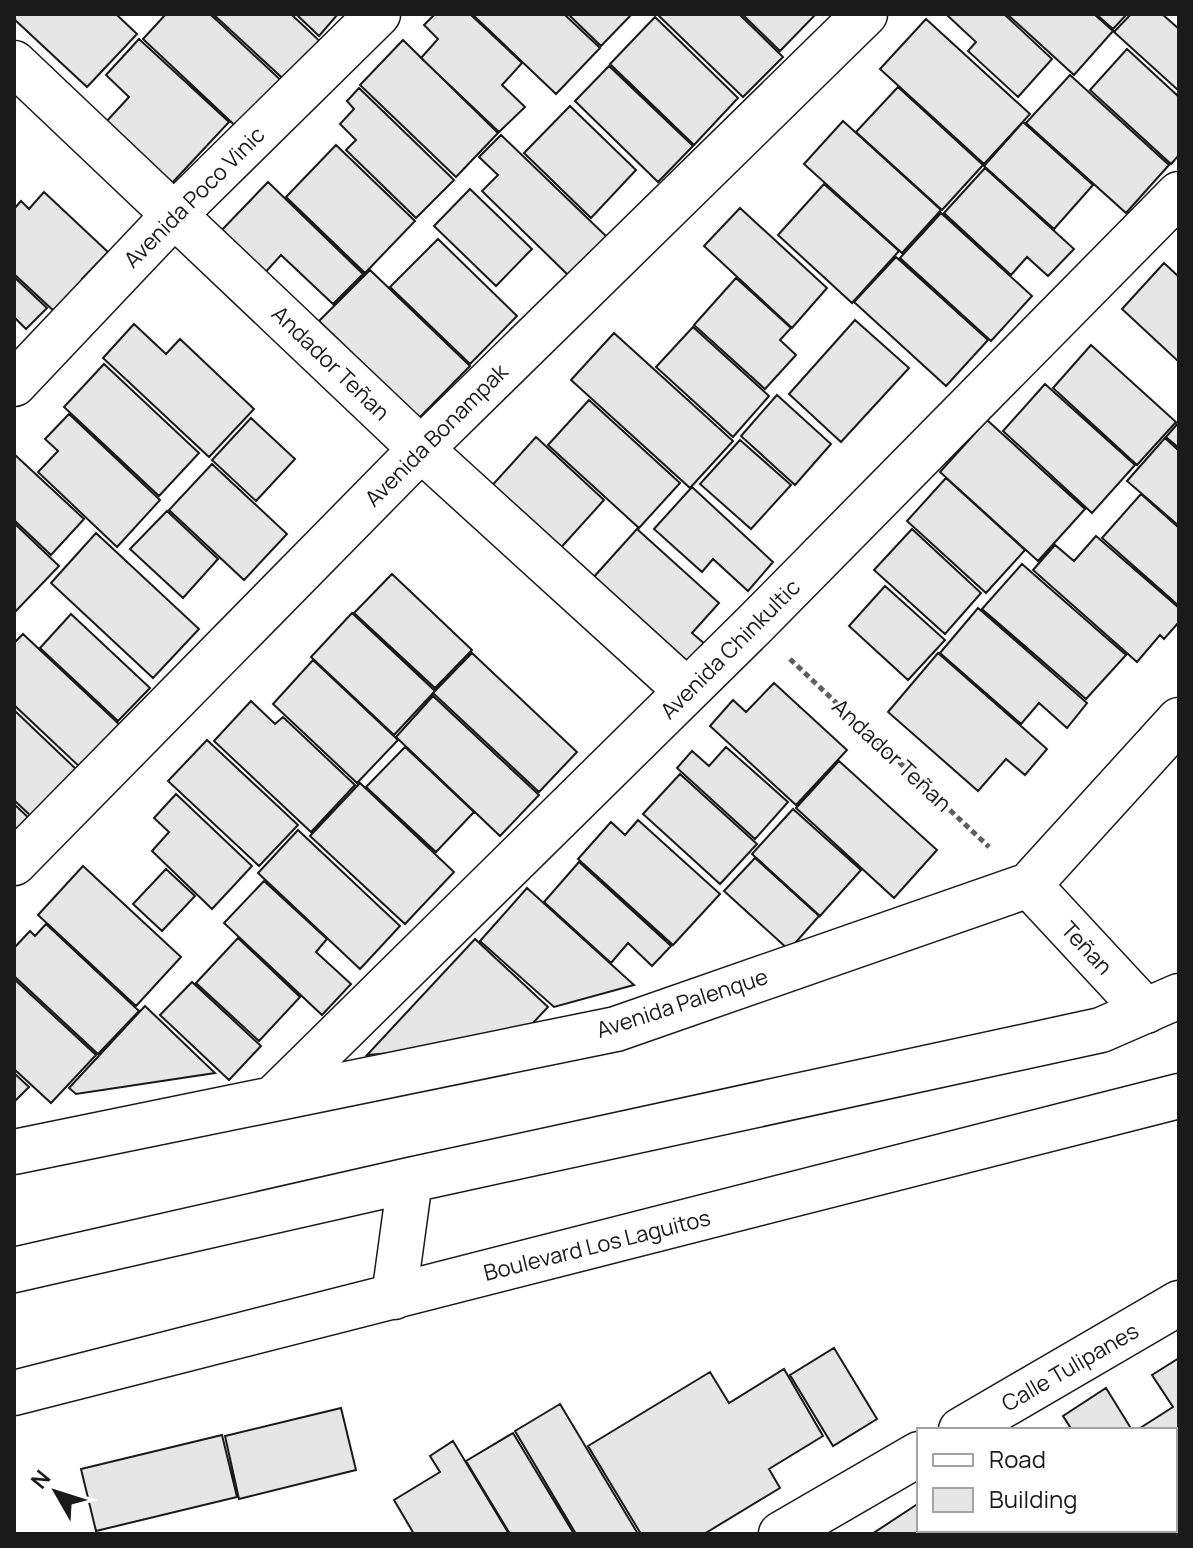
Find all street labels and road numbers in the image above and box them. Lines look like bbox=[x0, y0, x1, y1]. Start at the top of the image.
street label: Avenida Poco Vinic bbox=[117, 120, 271, 274]
street label: Andador Teñan bbox=[265, 299, 397, 427]
street label: Avenida Bonampak bbox=[358, 356, 515, 513]
street label: Avenida Chinkultic bbox=[653, 572, 807, 726]
street label: Andador Teñan bbox=[826, 692, 958, 818]
street label: Teñan bbox=[1055, 915, 1119, 981]
street label: Avenida Palenque bbox=[592, 961, 772, 1045]
street label: Boulevard Los Laguitos bbox=[481, 1202, 713, 1288]
street label: Calle Tulipanes bbox=[996, 1316, 1144, 1418]

